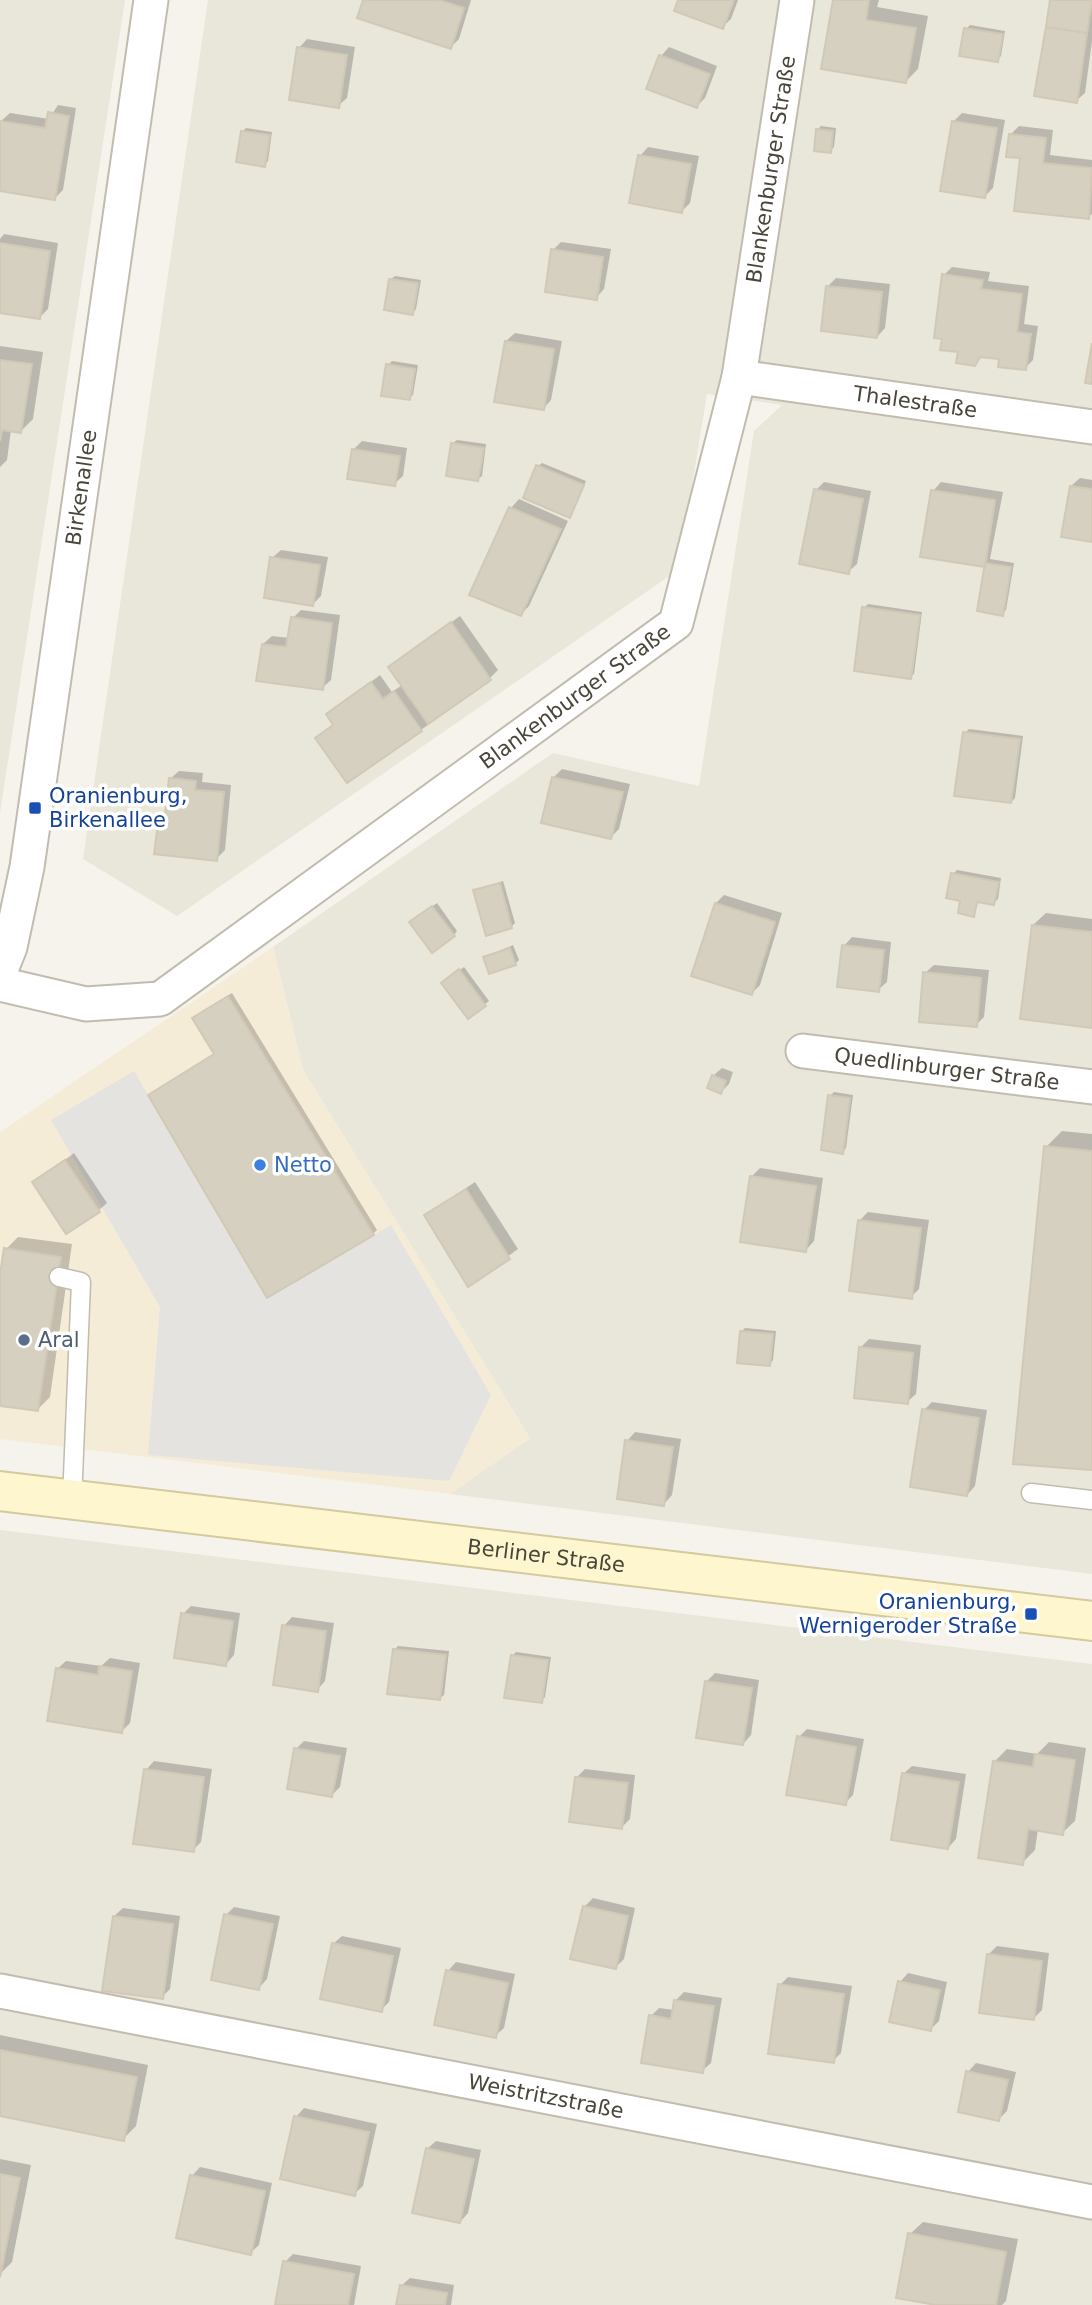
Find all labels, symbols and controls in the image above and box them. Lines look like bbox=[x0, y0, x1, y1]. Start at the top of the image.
street label: Blankenburger Straße bbox=[742, 54, 800, 285]
street label: Thalestraße bbox=[851, 381, 979, 423]
street label: Birkenallee bbox=[61, 428, 101, 547]
street label: Blankenburger Straße bbox=[475, 619, 675, 774]
place label: Oranienburg, Birkenallee bbox=[49, 784, 187, 832]
marker: Oranienburg, Birkenallee bbox=[27, 800, 43, 816]
street label: Quedlinburger Straße bbox=[833, 1043, 1061, 1095]
place label: Netto bbox=[274, 1153, 332, 1177]
marker: Netto bbox=[252, 1157, 268, 1173]
place label: Aral bbox=[38, 1328, 80, 1352]
marker: Aral bbox=[16, 1332, 32, 1348]
street label: Berliner Straße bbox=[466, 1535, 626, 1577]
place label: Oranienburg, Wernigeroder Straße bbox=[799, 1590, 1017, 1638]
marker: Oranienburg, Wernigeroder Straße bbox=[1023, 1606, 1039, 1622]
street label: Weistritzstraße bbox=[466, 2070, 626, 2123]

